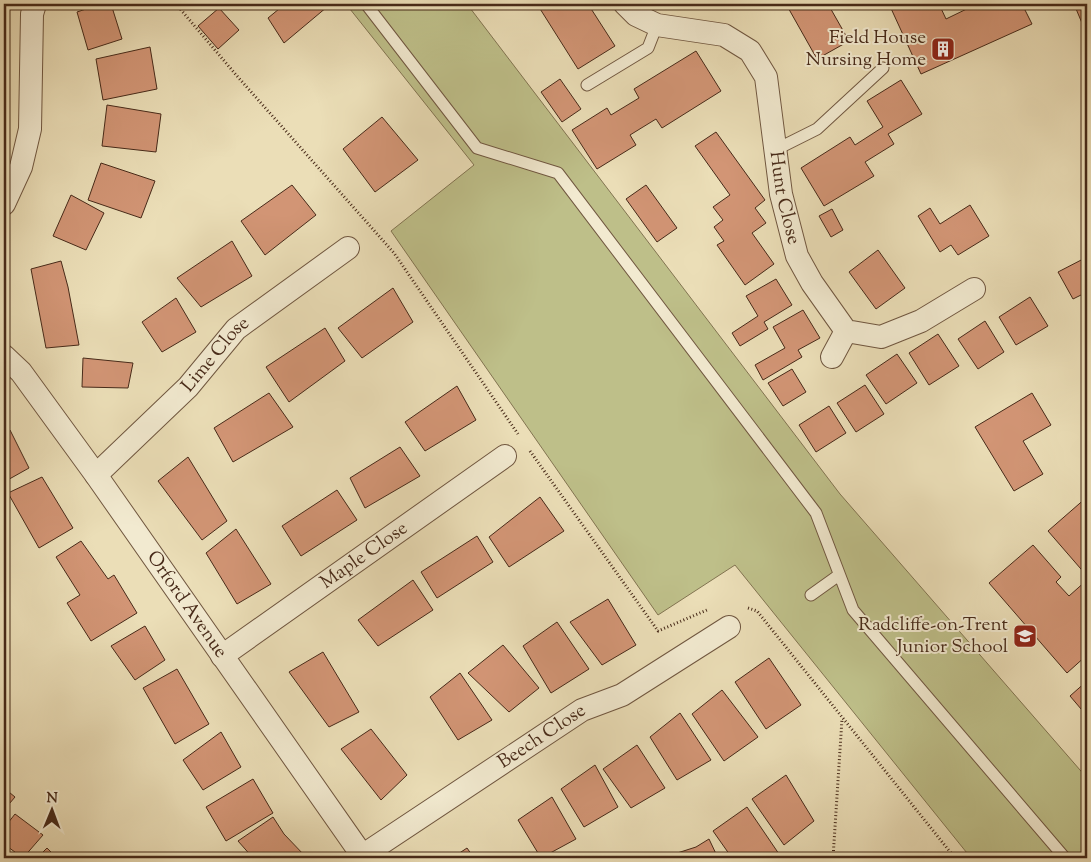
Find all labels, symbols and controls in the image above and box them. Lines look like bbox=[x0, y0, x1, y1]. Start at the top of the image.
place label: Field House Nursing Home bbox=[806, 25, 926, 74]
building icon: Field House Nursing Home bbox=[930, 36, 956, 62]
street label: Hunt Close bbox=[762, 150, 807, 248]
street label: Lime Close bbox=[175, 310, 255, 398]
street label: Maple Close bbox=[315, 515, 414, 596]
street label: Orford Avenue bbox=[140, 546, 234, 664]
place label: Radcliffe-on-Trent Junior School bbox=[858, 612, 1008, 661]
school or university icon: Radcliffe-on-Trent Junior School bbox=[1012, 623, 1038, 649]
street label: Beech Close bbox=[493, 697, 591, 776]
north arrow bbox=[28, 784, 78, 834]
text: N bbox=[46, 789, 58, 809]

